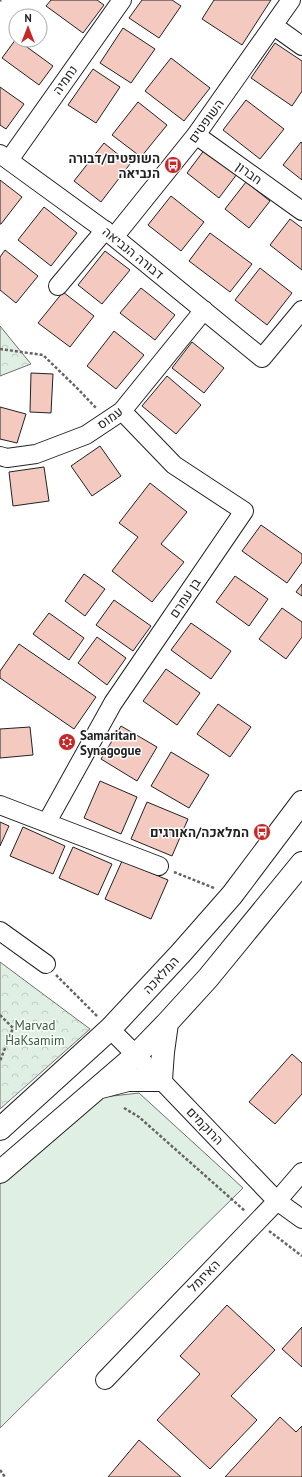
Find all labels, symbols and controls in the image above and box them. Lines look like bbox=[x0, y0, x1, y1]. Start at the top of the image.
north arrow bbox=[8, 8, 48, 48]
text: N bbox=[24, 11, 32, 25]
street label: נחמיה bbox=[49, 62, 81, 98]
street label: השופטים bbox=[184, 96, 228, 146]
place label: השופטים/דבורה הנביאה bbox=[68, 150, 160, 182]
bus stop icon: השופטים/דבורה הנביאה bbox=[163, 155, 183, 175]
street label: חברון bbox=[232, 158, 266, 188]
street label: דבורה הנביאה bbox=[99, 223, 167, 283]
street label: עמוס bbox=[94, 403, 126, 433]
street label: בן עמרם bbox=[166, 575, 205, 621]
place label: Samaritan Synagogue bbox=[80, 727, 142, 759]
synagogue icon: Samaritan Synagogue bbox=[57, 732, 77, 752]
bus stop icon: המלאכה/האורגים bbox=[252, 822, 272, 842]
place label: המלאכה/האורגים bbox=[150, 824, 249, 841]
street label: המלאכה bbox=[139, 953, 183, 997]
park label: Marvad HaKsamim bbox=[5, 1017, 65, 1049]
street label: הרוקמים bbox=[183, 1103, 227, 1149]
street label: האיזמל bbox=[184, 1256, 224, 1296]

